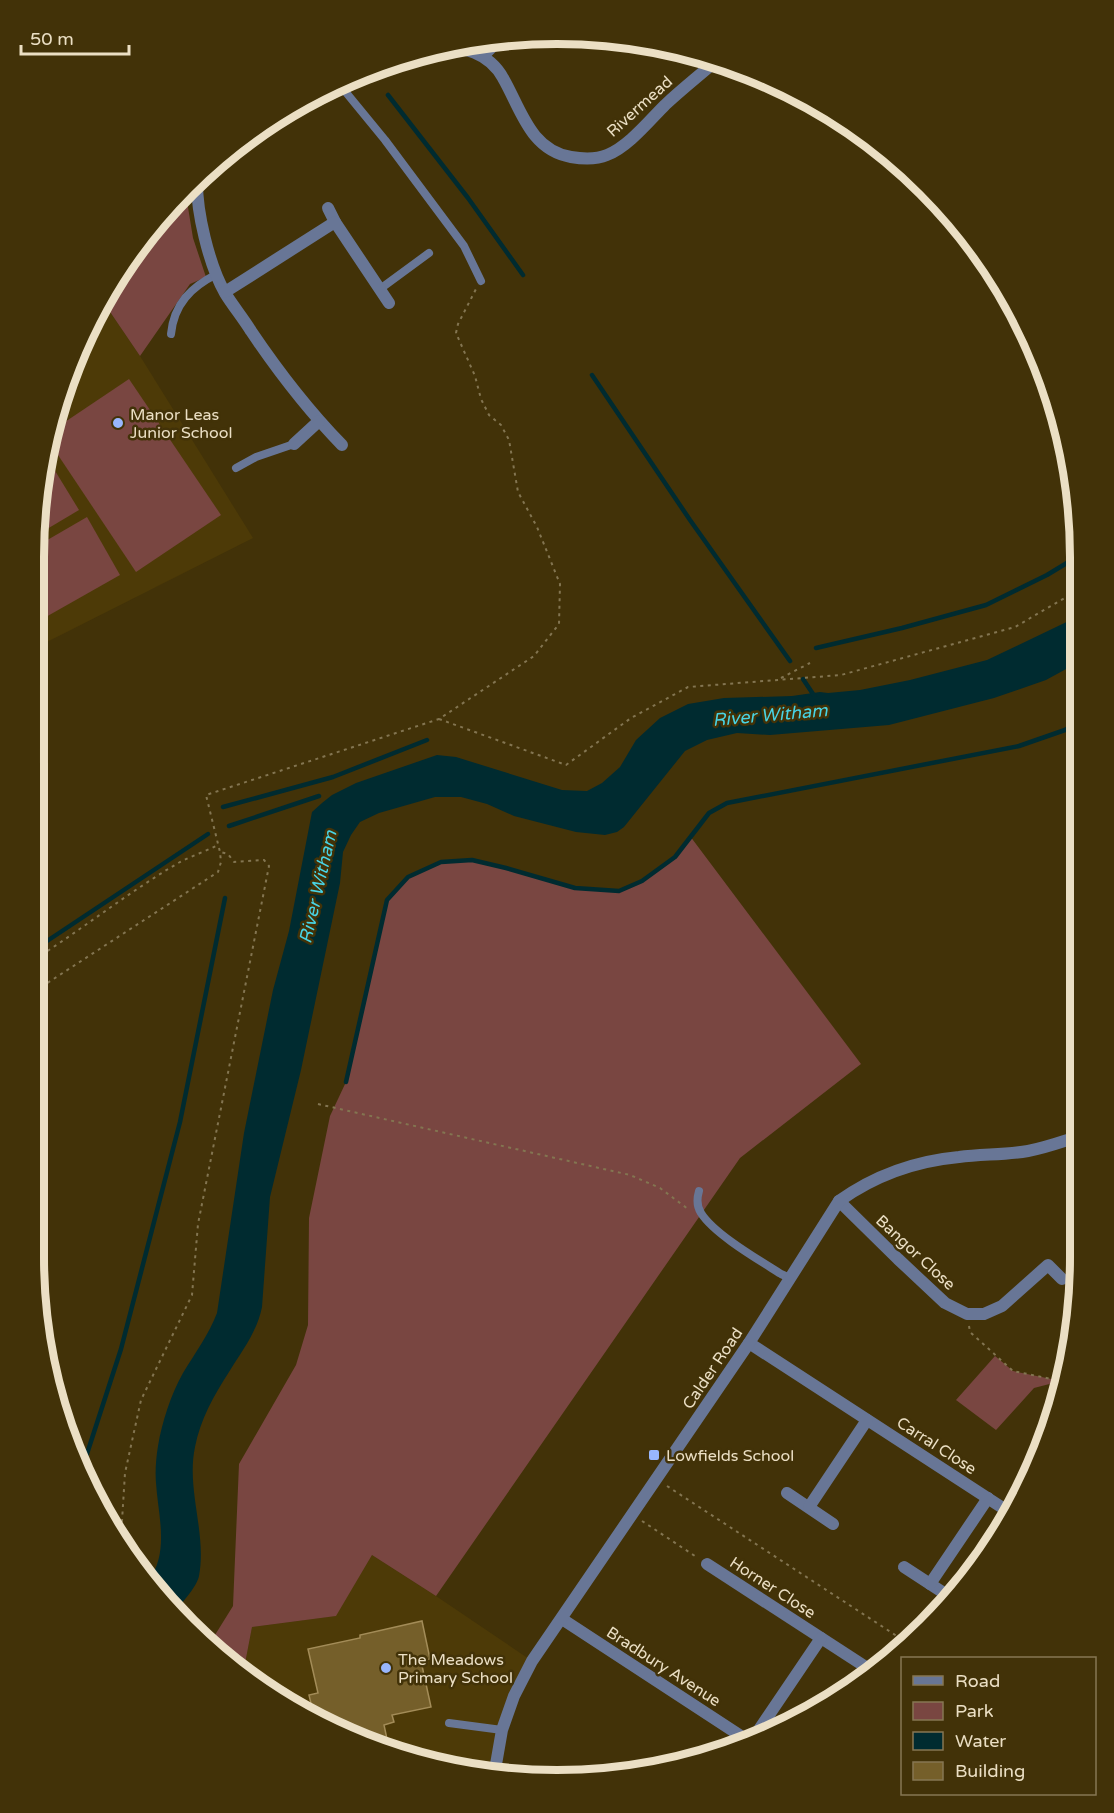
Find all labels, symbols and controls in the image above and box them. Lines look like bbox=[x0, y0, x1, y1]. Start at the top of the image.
scale bar bbox=[21, 18, 129, 56]
text: 50 m bbox=[30, 28, 74, 50]
street label: Rivermead bbox=[603, 72, 677, 142]
place label: Manor Leas Junior School bbox=[130, 405, 233, 443]
marker: Manor Leas Junior School bbox=[111, 416, 125, 430]
water label: River Witham bbox=[712, 699, 829, 731]
water label: River Witham bbox=[294, 828, 342, 946]
street label: Bangor Close bbox=[871, 1211, 959, 1295]
street label: Calder Road bbox=[678, 1324, 747, 1413]
street label: Carral Close bbox=[893, 1413, 980, 1479]
place label: Lowfields School bbox=[666, 1446, 794, 1466]
marker: Lowfields School bbox=[647, 1448, 661, 1462]
street label: Horner Close bbox=[726, 1553, 819, 1623]
street label: Bradbury Avenue bbox=[603, 1622, 724, 1711]
place label: The Meadows Primary School bbox=[398, 1650, 513, 1688]
legend bbox=[901, 1657, 1096, 1795]
marker: The Meadows Primary School bbox=[379, 1661, 393, 1675]
text: Road bbox=[955, 1670, 1000, 1692]
text: Park bbox=[955, 1700, 994, 1722]
text: Water bbox=[955, 1730, 1006, 1752]
text: Building bbox=[955, 1760, 1025, 1782]

